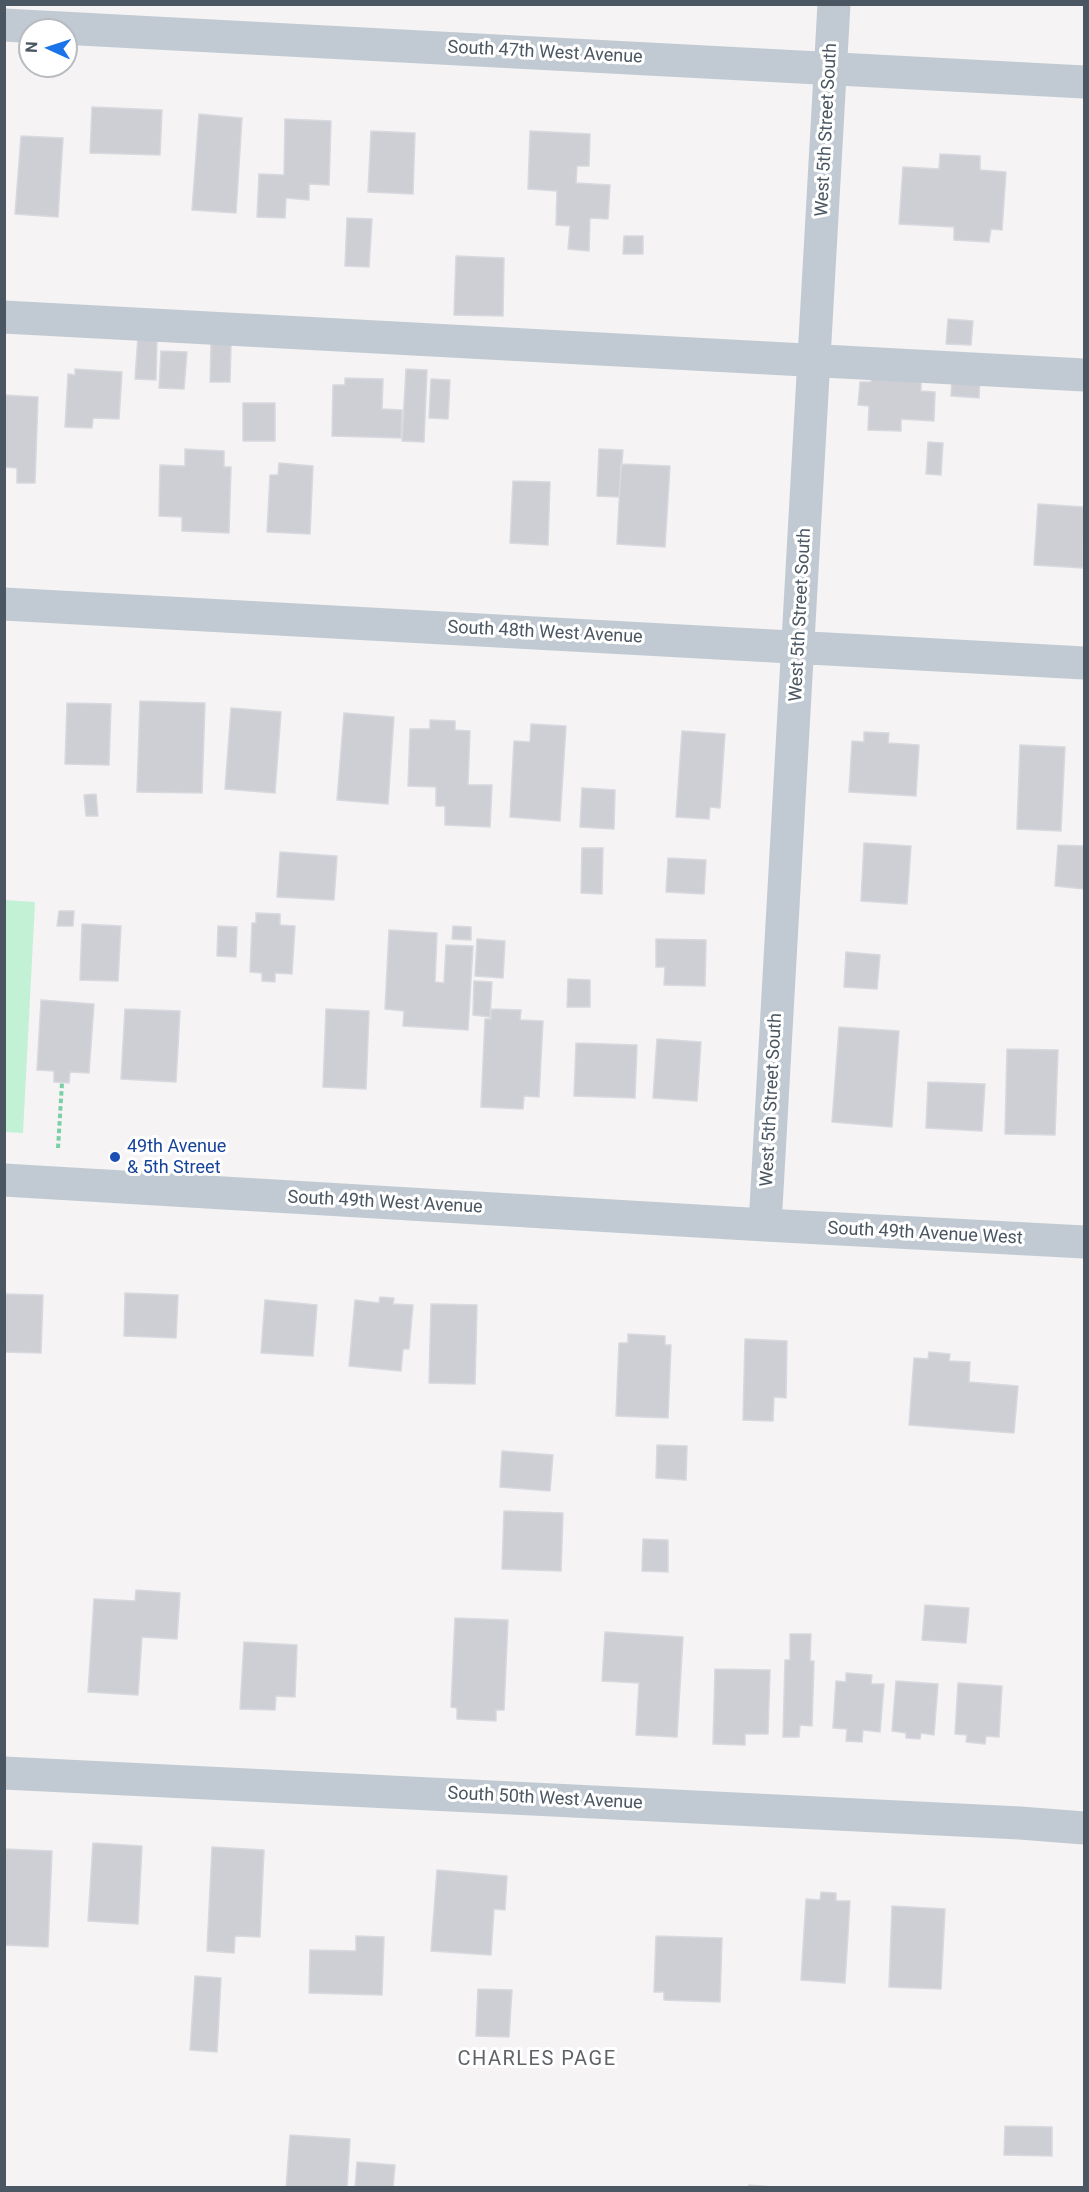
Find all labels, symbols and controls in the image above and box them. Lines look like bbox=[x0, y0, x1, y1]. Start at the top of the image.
north arrow bbox=[18, 18, 78, 78]
street label: South 47th West Avenue bbox=[447, 37, 643, 69]
text: N bbox=[22, 41, 41, 53]
street label: West 5th Street South bbox=[812, 43, 842, 217]
street label: West 5th Street South bbox=[786, 528, 816, 702]
street label: South 48th West Avenue bbox=[447, 617, 643, 649]
street label: West 5th Street South bbox=[757, 1013, 787, 1187]
place label: 49th Avenue & 5th Street bbox=[127, 1136, 226, 1178]
marker: 49th Avenue & 5th Street bbox=[108, 1150, 122, 1164]
street label: South 49th West Avenue bbox=[287, 1187, 483, 1219]
street label: South 49th Avenue West bbox=[827, 1218, 1023, 1250]
street label: South 50th West Avenue bbox=[447, 1783, 643, 1815]
district label: CHARLES PAGE bbox=[457, 2048, 617, 2072]

